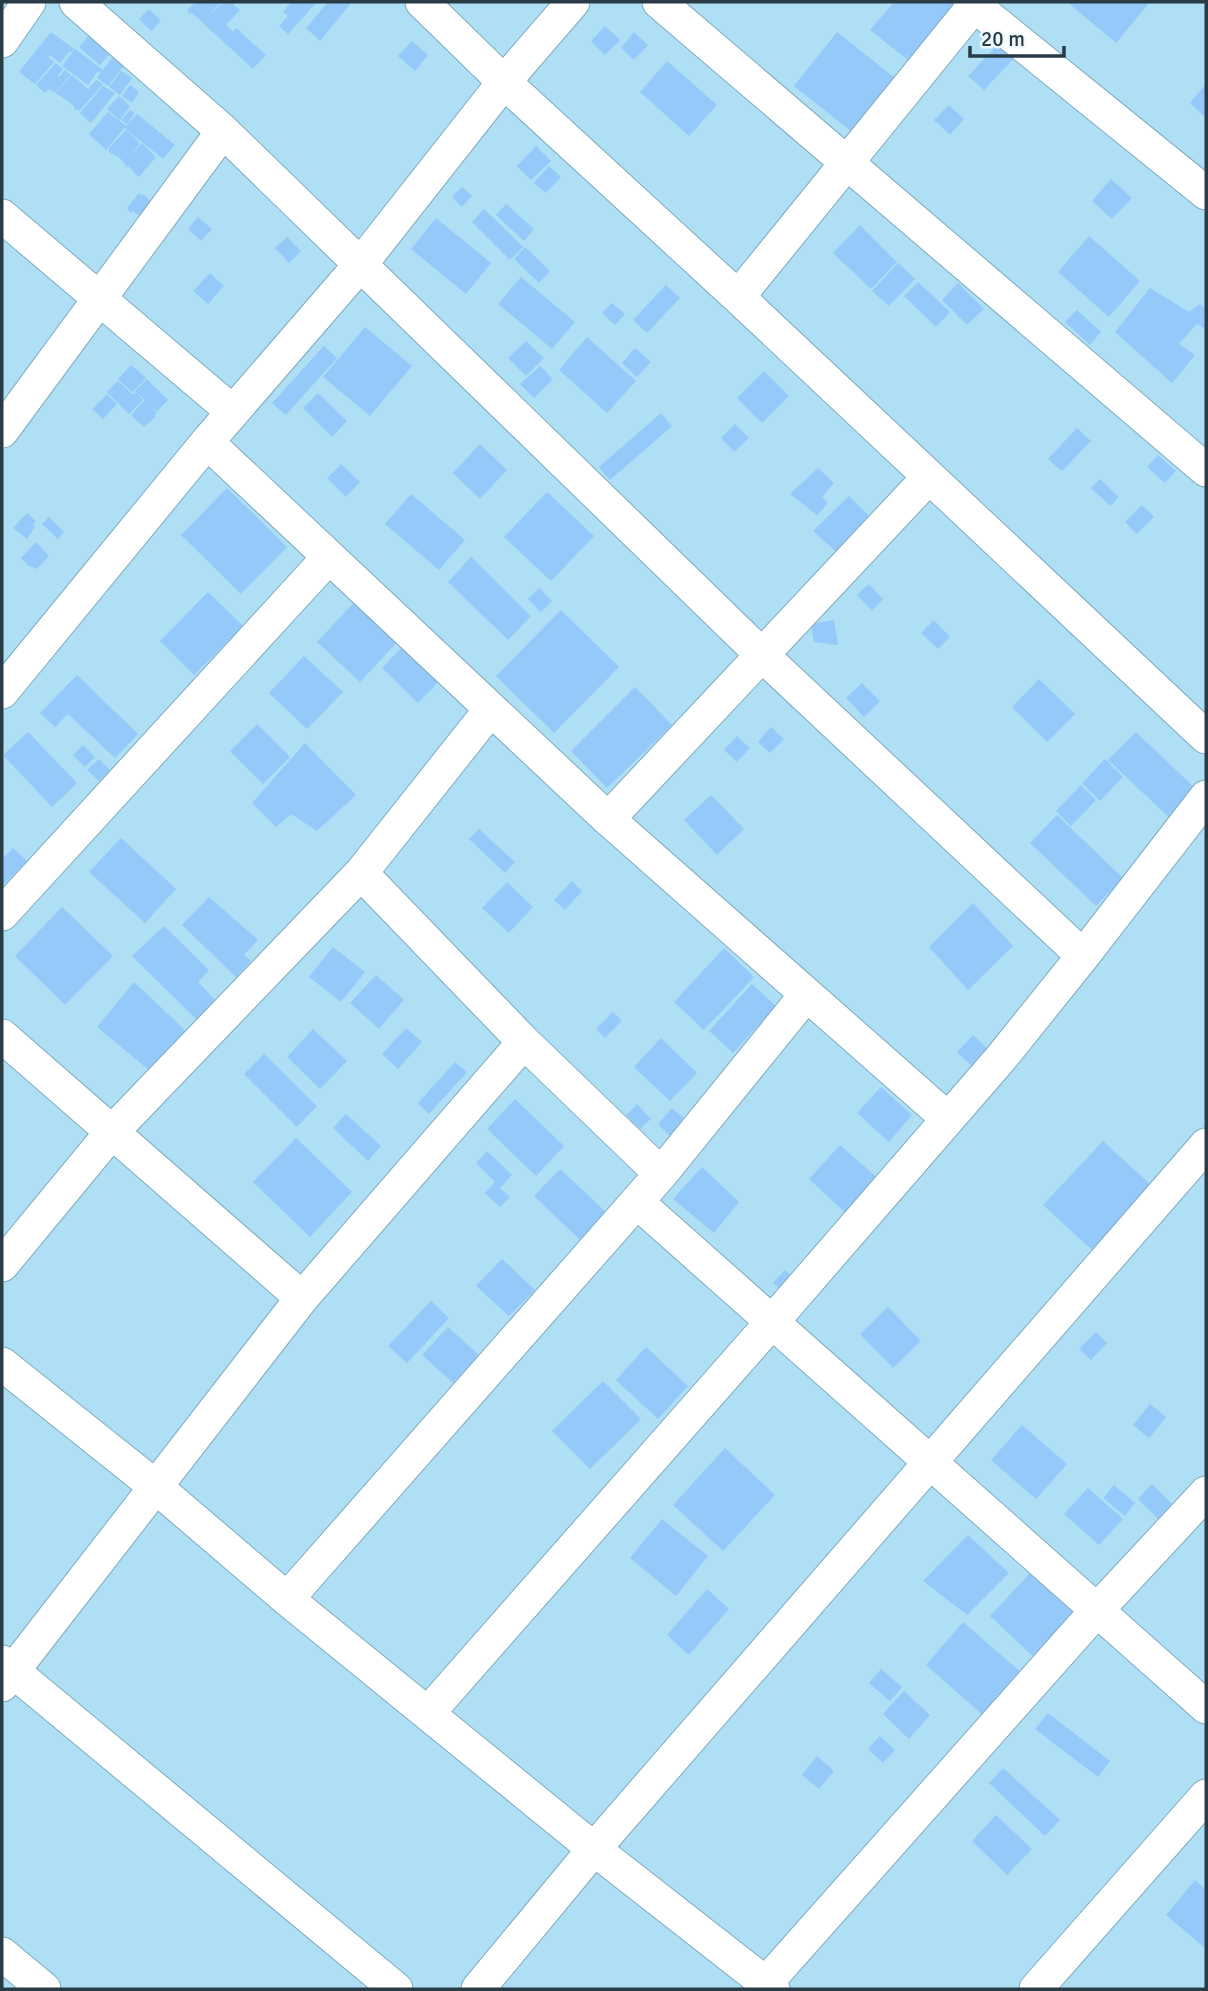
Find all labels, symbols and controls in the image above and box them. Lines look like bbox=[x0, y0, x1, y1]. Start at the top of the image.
scale bar bbox=[970, 14, 1064, 58]
text: 20 m bbox=[981, 26, 1025, 52]

